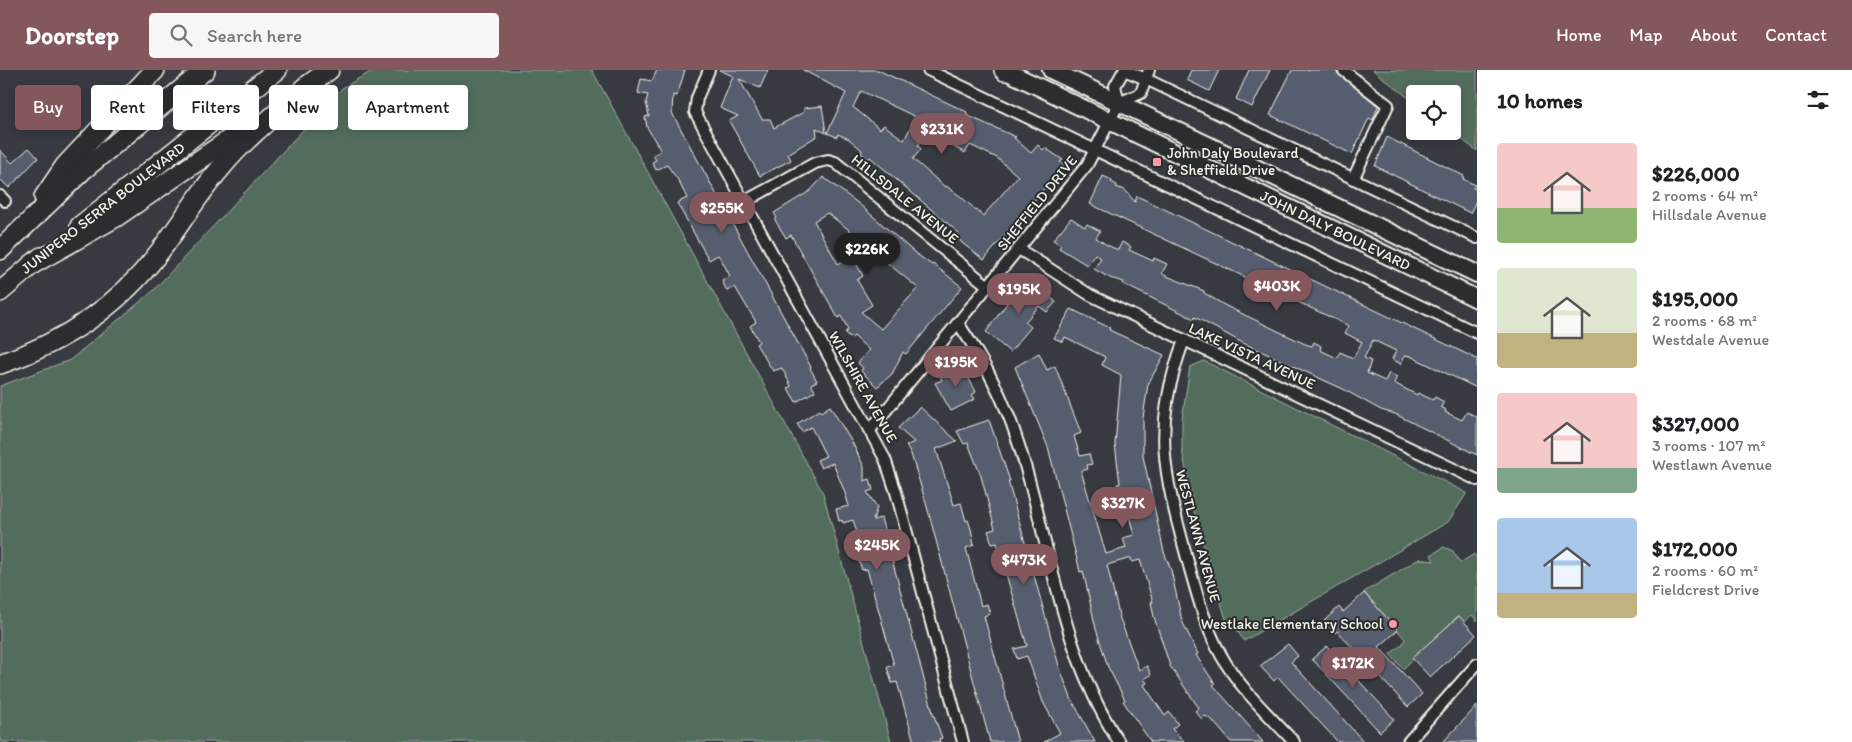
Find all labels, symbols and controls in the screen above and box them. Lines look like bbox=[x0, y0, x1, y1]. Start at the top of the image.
search box bbox=[149, 13, 499, 58]
text: Doorstep bbox=[25, 21, 119, 50]
icon: search bbox=[167, 21, 195, 49]
text: Search here bbox=[207, 24, 302, 47]
text: Home bbox=[1556, 24, 1602, 46]
text: Map bbox=[1630, 24, 1663, 46]
text: About bbox=[1691, 24, 1737, 46]
text: Contact bbox=[1765, 24, 1827, 46]
chip: Buy bbox=[15, 85, 81, 130]
chip: Rent bbox=[91, 85, 163, 130]
chip: Filters bbox=[173, 85, 259, 130]
chip: New bbox=[269, 85, 338, 130]
chip: Apartment bbox=[348, 85, 468, 130]
map controls bbox=[1406, 85, 1461, 140]
button: locate bbox=[1406, 85, 1461, 140]
icon: filters bbox=[1804, 86, 1832, 114]
text: 10 homes bbox=[1497, 88, 1583, 113]
pin: $231K bbox=[907, 112, 977, 155]
text: $231K bbox=[921, 119, 963, 138]
street label: JUNIPERO SERRA BOULEVARD bbox=[17, 138, 189, 278]
place label: John Daly Boulevard & Sheffield Drive bbox=[1167, 144, 1299, 179]
street label: HILLSDALE AVENUE bbox=[848, 150, 962, 248]
street label: SHEFFIELD DRIVE bbox=[993, 152, 1081, 254]
marker: John Daly Boulevard & Sheffield Drive bbox=[1151, 156, 1163, 168]
text: $226,000 bbox=[1652, 161, 1740, 186]
icon: home bbox=[1537, 163, 1597, 223]
street label: JOHN DALY BOULEVARD bbox=[1257, 186, 1413, 274]
text: 2 rooms · 64 m² bbox=[1652, 186, 1758, 205]
pin: $255K bbox=[687, 191, 757, 234]
text: $255K bbox=[700, 198, 744, 217]
text: Hillsdale Avenue bbox=[1652, 205, 1767, 224]
pin: $226K bbox=[832, 232, 902, 275]
text: $226K bbox=[845, 239, 889, 258]
pin: $403K bbox=[1242, 270, 1312, 312]
pin: $195K bbox=[984, 272, 1054, 315]
text: $403K bbox=[1254, 276, 1300, 295]
text: $195K bbox=[998, 279, 1040, 298]
text: $195,000 bbox=[1652, 286, 1738, 311]
icon: home bbox=[1537, 288, 1597, 348]
text: 2 rooms · 68 m² bbox=[1652, 311, 1757, 330]
street label: LAKE VISTA AVENUE bbox=[1186, 319, 1318, 393]
street label: WILSHIRE AVENUE bbox=[825, 328, 901, 446]
text: Westdale Avenue bbox=[1652, 330, 1769, 349]
pin: $195K bbox=[921, 346, 991, 388]
text: $195K bbox=[935, 352, 977, 371]
text: $327,000 bbox=[1652, 411, 1739, 436]
icon: home bbox=[1537, 413, 1597, 473]
text: 3 rooms · 107 m² bbox=[1652, 436, 1765, 455]
text: Westlawn Avenue bbox=[1652, 455, 1772, 474]
street label: WESTLAWN AVENUE bbox=[1172, 468, 1224, 604]
pin: $327K bbox=[1088, 486, 1158, 529]
text: $327K bbox=[1101, 493, 1145, 512]
pin: $245K bbox=[842, 528, 912, 571]
text: $245K bbox=[855, 535, 899, 554]
text: $172,000 bbox=[1652, 536, 1738, 561]
icon: home bbox=[1537, 538, 1597, 598]
pin: $473K bbox=[989, 544, 1059, 586]
text: $473K bbox=[1002, 550, 1046, 569]
text: 2 rooms · 60 m² bbox=[1652, 561, 1758, 580]
text: Fieldcrest Drive bbox=[1652, 580, 1759, 599]
place label: Westlake Elementary School bbox=[1201, 615, 1384, 633]
marker: Westlake Elementary School bbox=[1387, 618, 1399, 630]
pin: $172K bbox=[1318, 646, 1388, 689]
text: $172K bbox=[1332, 653, 1374, 672]

